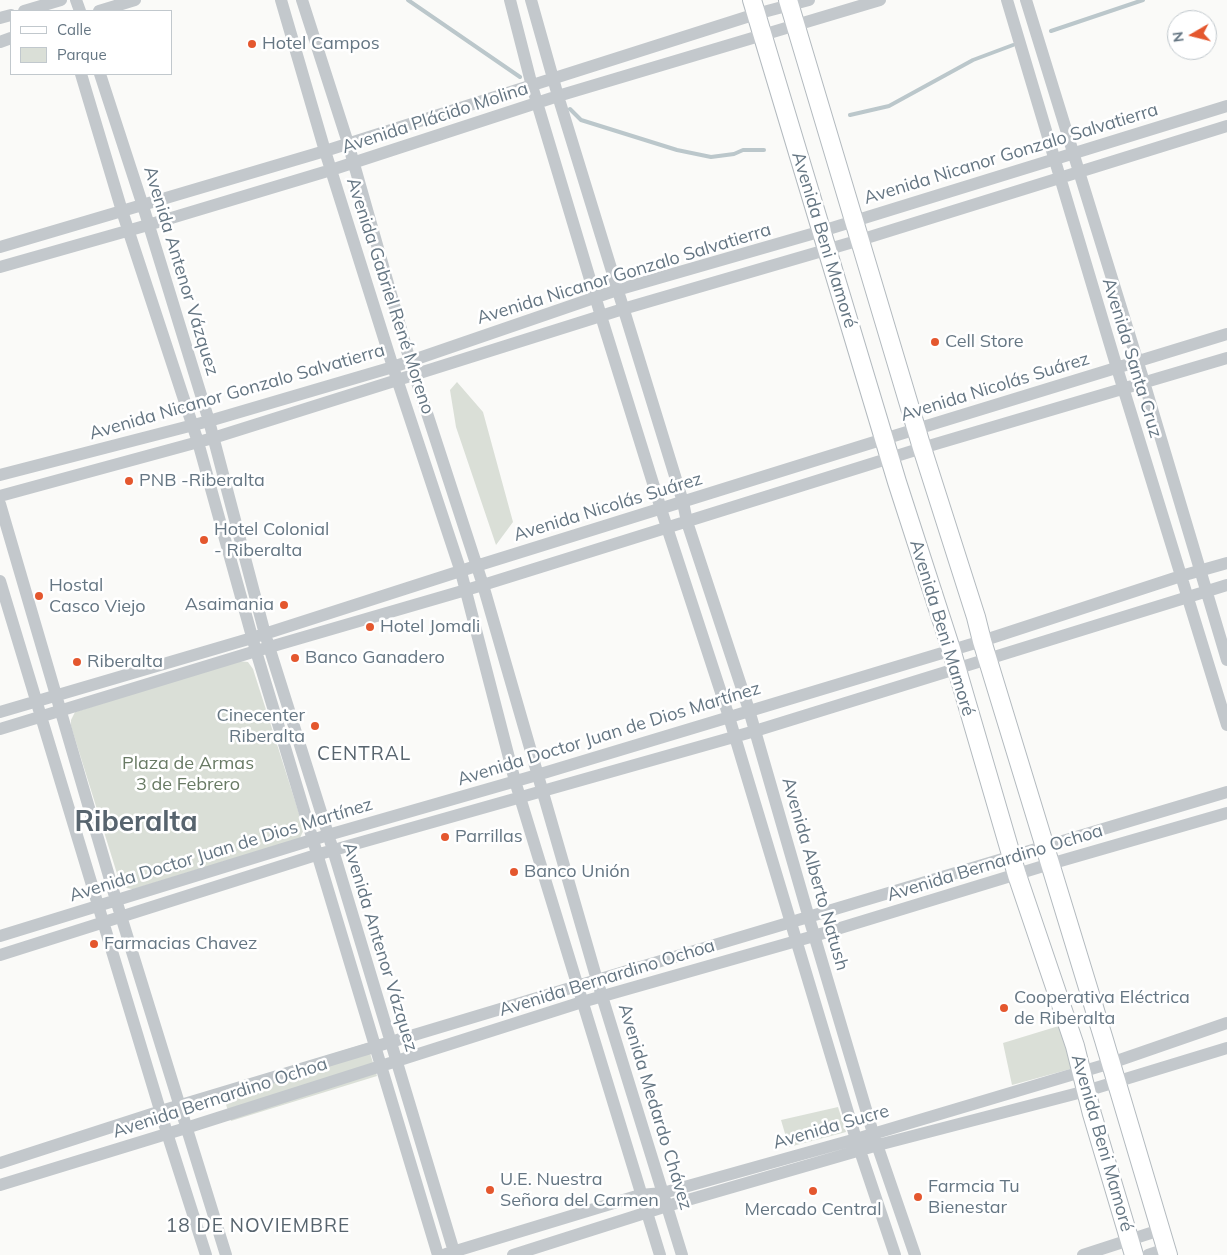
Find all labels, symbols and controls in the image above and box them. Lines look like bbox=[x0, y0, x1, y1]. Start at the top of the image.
legend bbox=[10, 10, 172, 75]
north arrow bbox=[1167, 10, 1217, 60]
text: Calle bbox=[57, 20, 91, 39]
text: N bbox=[1168, 30, 1188, 43]
place label: Hotel Campos bbox=[262, 33, 380, 55]
marker: Hotel Campos bbox=[246, 38, 258, 50]
text: Parque bbox=[57, 45, 107, 64]
street label: Avenida Plácido Molina bbox=[339, 78, 531, 158]
street label: Avenida Nicanor Gonzalo Salvatierra bbox=[861, 99, 1161, 209]
street label: Avenida Beni Mamoré bbox=[787, 149, 861, 331]
street label: Avenida Antenor Vázquez bbox=[139, 164, 223, 378]
street label: Avenida Gabriel René Moreno bbox=[342, 175, 438, 417]
street label: Avenida Nicanor Gonzalo Salvatierra bbox=[474, 219, 774, 329]
street label: Avenida Santa Cruz bbox=[1097, 275, 1167, 441]
place label: Cell Store bbox=[945, 331, 1024, 353]
marker: Cell Store bbox=[929, 336, 941, 348]
street label: Avenida Nicanor Gonzalo Salvatierra bbox=[87, 339, 387, 445]
street label: Avenida Nicolás Suárez bbox=[898, 348, 1092, 426]
street label: Avenida Nicolás Suárez bbox=[511, 468, 705, 546]
place label: PNB -Riberalta bbox=[139, 470, 265, 492]
marker: PNB -Riberalta bbox=[123, 475, 135, 487]
place label: Hotel Colonial - Riberalta bbox=[214, 519, 329, 562]
marker: Hotel Colonial - Riberalta bbox=[198, 534, 210, 546]
street label: Avenida Beni Mamoré bbox=[905, 537, 979, 719]
place label: Hostal Casco Viejo bbox=[49, 575, 146, 618]
marker: Hostal Casco Viejo bbox=[33, 590, 45, 602]
place label: Asaimania bbox=[185, 594, 274, 616]
marker: Asaimania bbox=[278, 599, 290, 611]
place label: Hotel Jomali bbox=[380, 616, 480, 638]
marker: Hotel Jomali bbox=[364, 621, 376, 633]
place label: Banco Ganadero bbox=[305, 647, 445, 669]
place label: Riberalta bbox=[87, 651, 163, 673]
marker: Banco Ganadero bbox=[289, 652, 301, 664]
marker: Riberalta bbox=[71, 656, 83, 668]
street label: Avenida Doctor Juan de Dios Martínez bbox=[455, 677, 763, 791]
place label: Cinecenter Riberalta bbox=[216, 705, 305, 748]
marker: Cinecenter Riberalta bbox=[309, 720, 321, 732]
district label: CENTRAL bbox=[316, 743, 412, 765]
park label: Plaza de Armas 3 de Febrero bbox=[122, 753, 254, 796]
street label: Avenida Alberto Natush bbox=[777, 775, 853, 973]
street label: Avenida Doctor Juan de Dios Martínez bbox=[67, 793, 375, 907]
district label: Riberalta bbox=[74, 806, 198, 840]
street label: Avenida Bernardino Ochoa bbox=[885, 820, 1105, 906]
place label: Parrillas bbox=[455, 826, 523, 848]
marker: Parrillas bbox=[439, 831, 451, 843]
street label: Avenida Antenor Vázquez bbox=[338, 840, 422, 1054]
place label: Banco Unión bbox=[524, 861, 630, 883]
marker: Banco Unión bbox=[508, 866, 520, 878]
place label: Farmacias Chavez bbox=[104, 933, 257, 955]
street label: Avenida Bernardino Ochoa bbox=[497, 935, 717, 1021]
marker: Farmacias Chavez bbox=[88, 938, 100, 950]
place label: Cooperativa Eléctrica de Riberalta bbox=[1014, 987, 1190, 1030]
street label: Avenida Medardo Chávez bbox=[613, 1001, 697, 1213]
marker: Cooperativa Eléctrica de Riberalta bbox=[998, 1002, 1010, 1014]
street label: Avenida Beni Mamoré bbox=[1066, 1052, 1138, 1234]
street label: Avenida Bernardino Ochoa bbox=[110, 1053, 330, 1143]
street label: Avenida Sucre bbox=[770, 1100, 892, 1154]
place label: U.E. Nuestra Señora del Carmen bbox=[500, 1169, 659, 1212]
place label: Farmcia Tu Bienestar bbox=[928, 1176, 1020, 1218]
marker: U.E. Nuestra Señora del Carmen bbox=[484, 1184, 496, 1196]
marker: Mercado Central bbox=[807, 1185, 819, 1197]
marker: Farmcia Tu Bienestar bbox=[912, 1191, 924, 1203]
place label: Mercado Central bbox=[745, 1199, 881, 1221]
district label: 18 DE NOVIEMBRE bbox=[164, 1215, 352, 1237]

